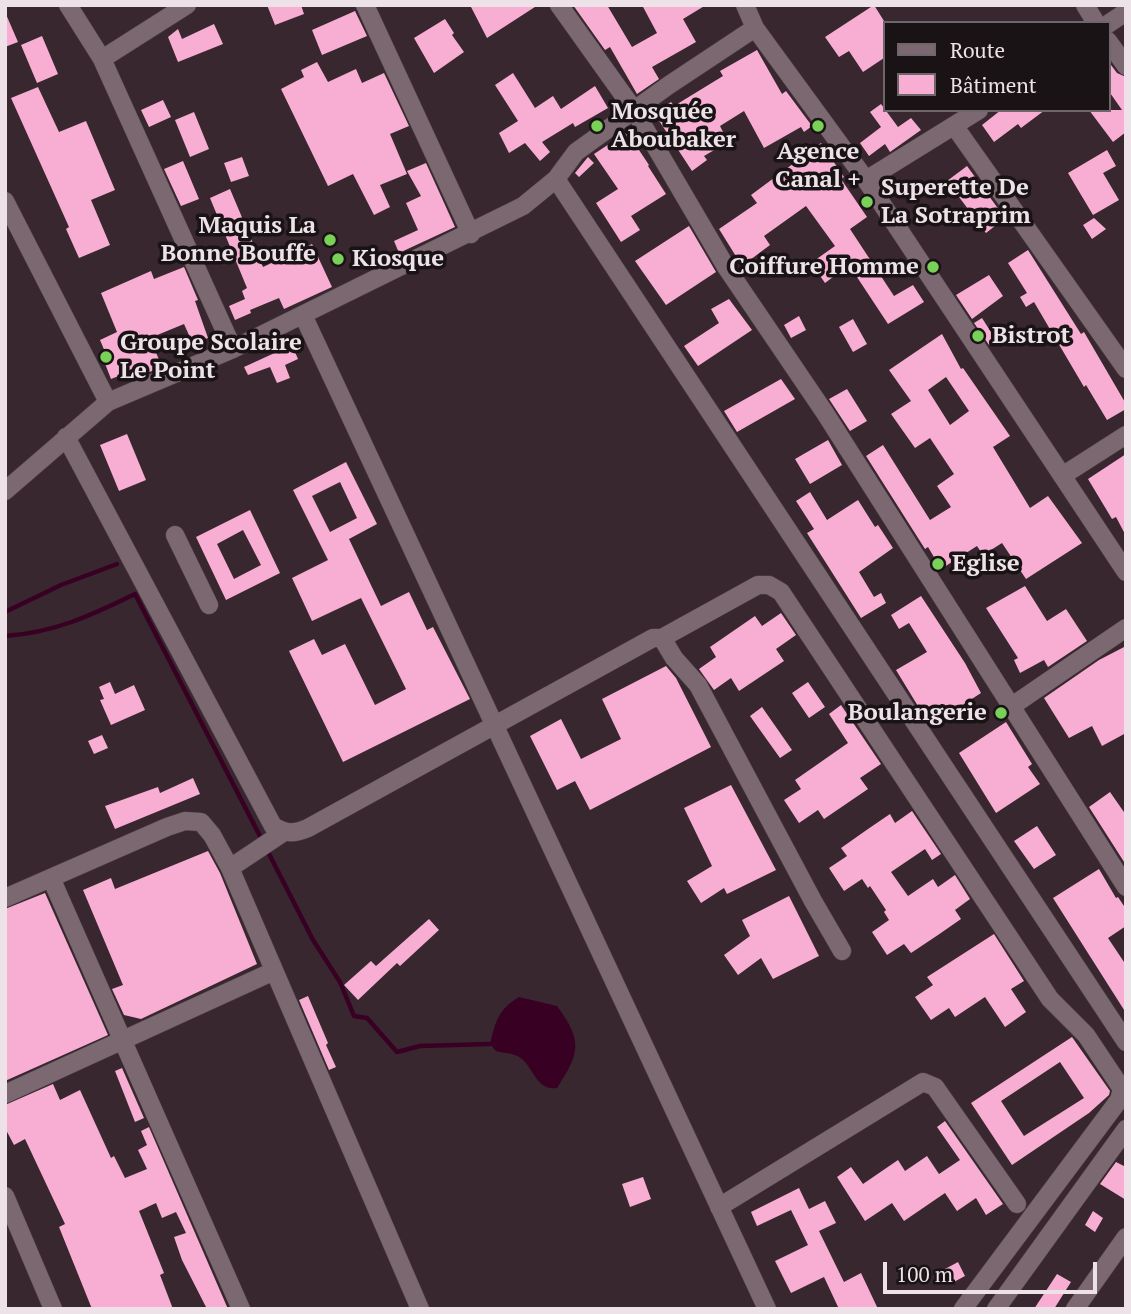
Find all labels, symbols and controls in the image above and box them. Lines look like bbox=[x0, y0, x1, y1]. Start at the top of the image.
legend bbox=[883, 21, 1110, 112]
text: Route bbox=[950, 36, 1005, 64]
text: Bâtiment bbox=[950, 71, 1037, 99]
place label: Mosquée Aboubaker bbox=[611, 98, 736, 154]
marker: Mosquée Aboubaker bbox=[589, 118, 605, 134]
marker: Agence Canal + bbox=[810, 118, 826, 134]
place label: Agence Canal + bbox=[775, 138, 861, 194]
place label: Superette De La Sotraprim bbox=[881, 174, 1031, 230]
marker: Superette De La Sotraprim bbox=[859, 194, 875, 210]
place label: Maquis La Bonne Bouffe bbox=[161, 212, 316, 268]
marker: Maquis La Bonne Bouffe bbox=[322, 232, 338, 248]
place label: Kiosque bbox=[352, 245, 444, 273]
marker: Kiosque bbox=[330, 251, 346, 267]
place label: Coiffure Homme bbox=[729, 253, 919, 281]
marker: Coiffure Homme bbox=[925, 259, 941, 275]
place label: Bistrot bbox=[992, 322, 1070, 350]
marker: Bistrot bbox=[970, 328, 986, 344]
place label: Groupe Scolaire Le Point bbox=[120, 329, 302, 385]
marker: Groupe Scolaire Le Point bbox=[98, 349, 114, 365]
place label: Eglise bbox=[952, 550, 1020, 578]
marker: Eglise bbox=[930, 556, 946, 572]
place label: Boulangerie bbox=[848, 699, 987, 727]
marker: Boulangerie bbox=[993, 705, 1009, 721]
scale bar bbox=[886, 1248, 1100, 1292]
text: 100 m bbox=[896, 1260, 953, 1288]

